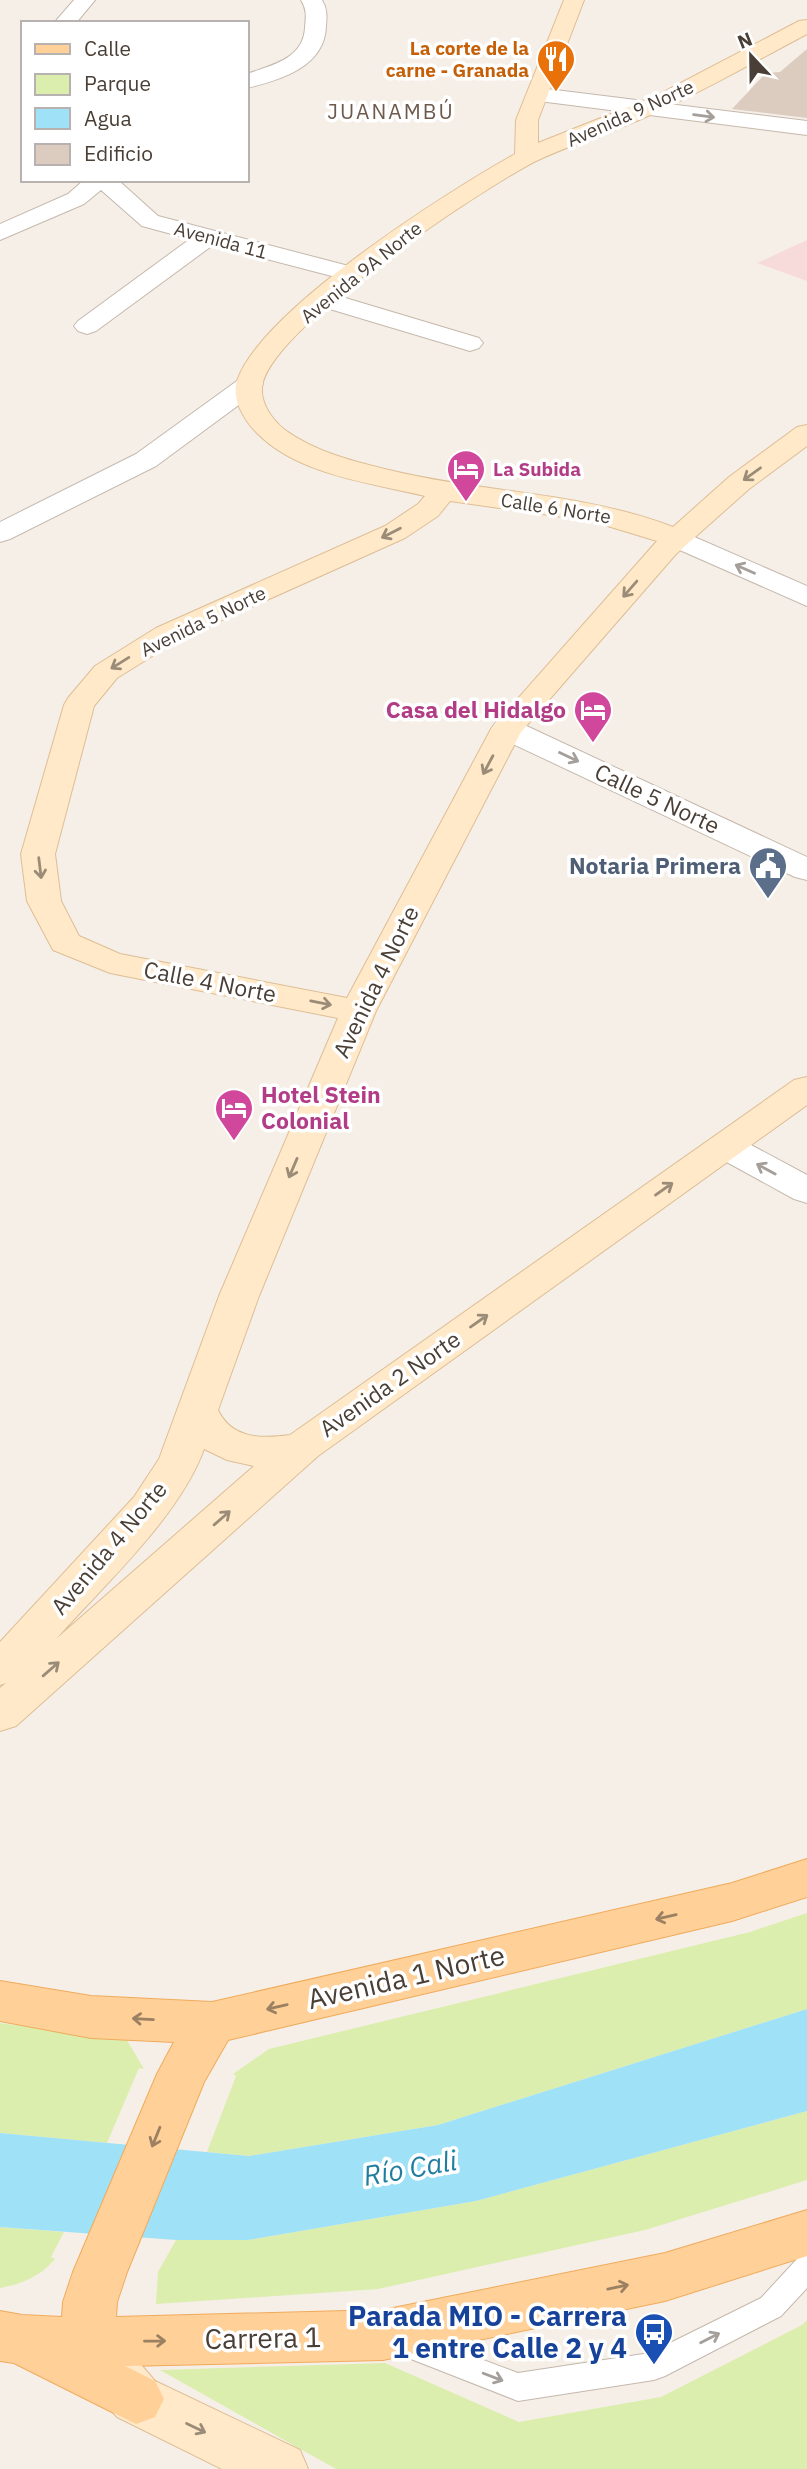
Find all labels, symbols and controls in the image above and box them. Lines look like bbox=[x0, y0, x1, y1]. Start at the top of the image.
legend bbox=[21, 21, 248, 182]
north arrow bbox=[716, 21, 786, 91]
text: N bbox=[734, 27, 756, 54]
text: Calle bbox=[84, 34, 131, 62]
place label: La corte de la carne - Granada bbox=[386, 36, 529, 82]
restaurant icon: La corte de la carne - Granada bbox=[535, 38, 577, 93]
text: Parque bbox=[84, 69, 151, 97]
street label: Avenida 9 Norte bbox=[563, 74, 697, 152]
district label: JUANAMBÚ bbox=[327, 97, 455, 125]
text: Agua bbox=[84, 104, 132, 132]
one-way arrow bbox=[692, 110, 715, 123]
text: Edificio bbox=[84, 139, 153, 167]
street label: Avenida 11 bbox=[172, 216, 270, 264]
street label: Avenida 9A Norte bbox=[296, 216, 426, 328]
hotel icon: La Subida bbox=[445, 448, 487, 503]
place label: La Subida bbox=[493, 457, 581, 481]
one-way arrow bbox=[743, 466, 762, 481]
street label: Calle 6 Norte bbox=[499, 487, 613, 529]
one-way arrow bbox=[381, 527, 402, 541]
one-way arrow bbox=[735, 562, 756, 575]
one-way arrow bbox=[622, 579, 638, 597]
street label: Avenida 5 Norte bbox=[136, 580, 270, 662]
one-way arrow bbox=[110, 657, 130, 671]
hotel icon: Casa del Hidalgo bbox=[572, 689, 614, 744]
place label: Casa del Hidalgo bbox=[386, 694, 566, 724]
one-way arrow bbox=[558, 751, 579, 764]
one-way arrow bbox=[480, 754, 494, 775]
street label: Calle 5 Norte bbox=[590, 756, 725, 840]
public building icon: Notaria Primera bbox=[747, 845, 789, 900]
place label: Notaria Primera bbox=[569, 850, 741, 880]
one-way arrow bbox=[34, 856, 47, 879]
street label: Avenida 4 Norte bbox=[325, 901, 425, 1062]
street label: Calle 4 Norte bbox=[141, 953, 279, 1009]
one-way arrow bbox=[309, 997, 332, 1011]
place label: Hotel Stein Colonial bbox=[261, 1079, 381, 1135]
hotel icon: Hotel Stein Colonial bbox=[213, 1087, 255, 1142]
one-way arrow bbox=[285, 1156, 298, 1178]
one-way arrow bbox=[756, 1162, 777, 1175]
one-way arrow bbox=[654, 1182, 673, 1197]
one-way arrow bbox=[469, 1314, 488, 1329]
street label: Avenida 2 Norte bbox=[313, 1323, 466, 1443]
street label: Avenida 4 Norte bbox=[44, 1474, 173, 1620]
one-way arrow bbox=[213, 1510, 230, 1527]
one-way arrow bbox=[42, 1661, 60, 1677]
one-way arrow bbox=[655, 1911, 678, 1924]
street label: Avenida 1 Norte bbox=[304, 1936, 508, 2017]
one-way arrow bbox=[266, 2001, 289, 2015]
one-way arrow bbox=[132, 2013, 155, 2026]
one-way arrow bbox=[149, 2125, 162, 2147]
water label: Río Cali bbox=[360, 2141, 460, 2194]
one-way arrow bbox=[606, 2279, 629, 2293]
place label: Parada MIO - Carrera 1 entre Calle 2 y 4 bbox=[348, 2297, 627, 2366]
bus stop icon: Parada MIO - Carrera 1 entre Calle 2 y 4 bbox=[633, 2311, 675, 2366]
street label: Carrera 1 bbox=[204, 2318, 322, 2357]
one-way arrow bbox=[699, 2331, 720, 2345]
one-way arrow bbox=[143, 2334, 166, 2347]
one-way arrow bbox=[481, 2372, 503, 2385]
one-way arrow bbox=[185, 2422, 206, 2435]

